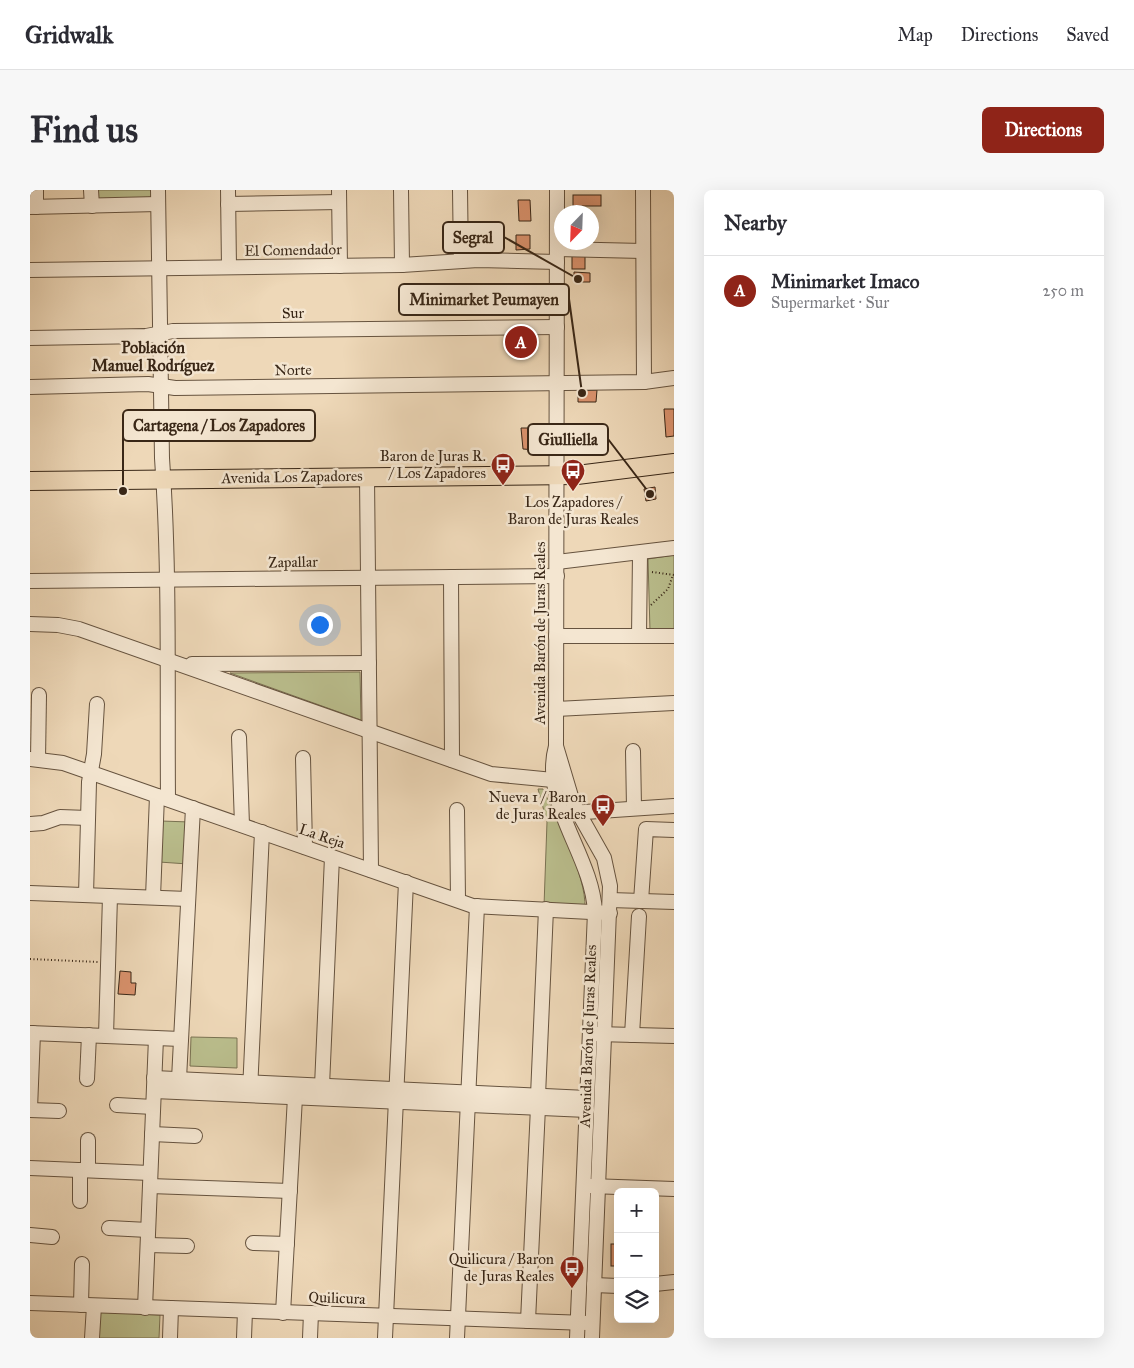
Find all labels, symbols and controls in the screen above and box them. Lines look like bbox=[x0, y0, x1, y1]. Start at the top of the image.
text: Gridwalk bbox=[25, 20, 113, 50]
text: Map bbox=[897, 24, 933, 46]
text: Directions bbox=[961, 24, 1038, 46]
text: Saved bbox=[1066, 24, 1109, 46]
button: Directions bbox=[982, 107, 1104, 153]
text: Find us bbox=[30, 109, 138, 152]
north arrow bbox=[554, 205, 599, 250]
text: Nearby bbox=[724, 210, 787, 236]
callout: Segral bbox=[443, 222, 504, 253]
text: Segral bbox=[453, 228, 494, 248]
street label: El Comendador bbox=[244, 240, 342, 260]
text: Minimarket Imaco bbox=[771, 270, 920, 293]
text: A bbox=[735, 281, 745, 300]
text: 250 m bbox=[1043, 281, 1084, 300]
callout: Minimarket Peumayen bbox=[399, 284, 569, 315]
text: Minimarket Peumayen bbox=[409, 290, 559, 310]
text: Supermarket · Sur bbox=[771, 293, 889, 312]
street label: Sur bbox=[282, 304, 305, 322]
pin: A bbox=[505, 323, 537, 361]
district label: Población Manuel Rodríguez bbox=[92, 338, 215, 376]
street label: Norte bbox=[274, 361, 312, 379]
callout: Cartagena / Los Zapadores bbox=[123, 410, 315, 441]
text: Cartagena / Los Zapadores bbox=[133, 416, 305, 436]
callout: Giulliella bbox=[528, 424, 608, 455]
text: Giulliella bbox=[538, 430, 599, 449]
place label: Baron de Juras R. / Los Zapadores bbox=[380, 447, 486, 482]
bus stop icon: Baron de Juras R. / Los Zapadores bbox=[490, 452, 516, 486]
bus stop icon: Los Zapadores / Baron de Juras Reales bbox=[560, 458, 586, 492]
street label: Avenida Los Zapadores bbox=[220, 467, 363, 487]
place label: Los Zapadores / Baron de Juras Reales bbox=[508, 493, 639, 529]
street label: Avenida Barón de Juras Reales bbox=[531, 541, 550, 726]
street label: Zapallar bbox=[268, 553, 318, 571]
your location bbox=[307, 612, 333, 638]
place label: Nueva 1 / Baron de Juras Reales bbox=[489, 788, 586, 824]
bus stop icon: Nueva 1 / Baron de Juras Reales bbox=[590, 793, 616, 827]
street label: La Reja bbox=[297, 820, 348, 852]
street label: Avenida Barón de Juras Reales bbox=[576, 944, 601, 1129]
map controls bbox=[614, 1188, 659, 1323]
button: + bbox=[614, 1188, 659, 1233]
button: − bbox=[614, 1233, 659, 1278]
place label: Quilicura / Baron de Juras Reales bbox=[449, 1250, 554, 1286]
bus stop icon: Quilicura / Baron de Juras Reales bbox=[559, 1255, 585, 1289]
button: layers bbox=[614, 1278, 659, 1323]
street label: Quilicura bbox=[308, 1288, 367, 1308]

